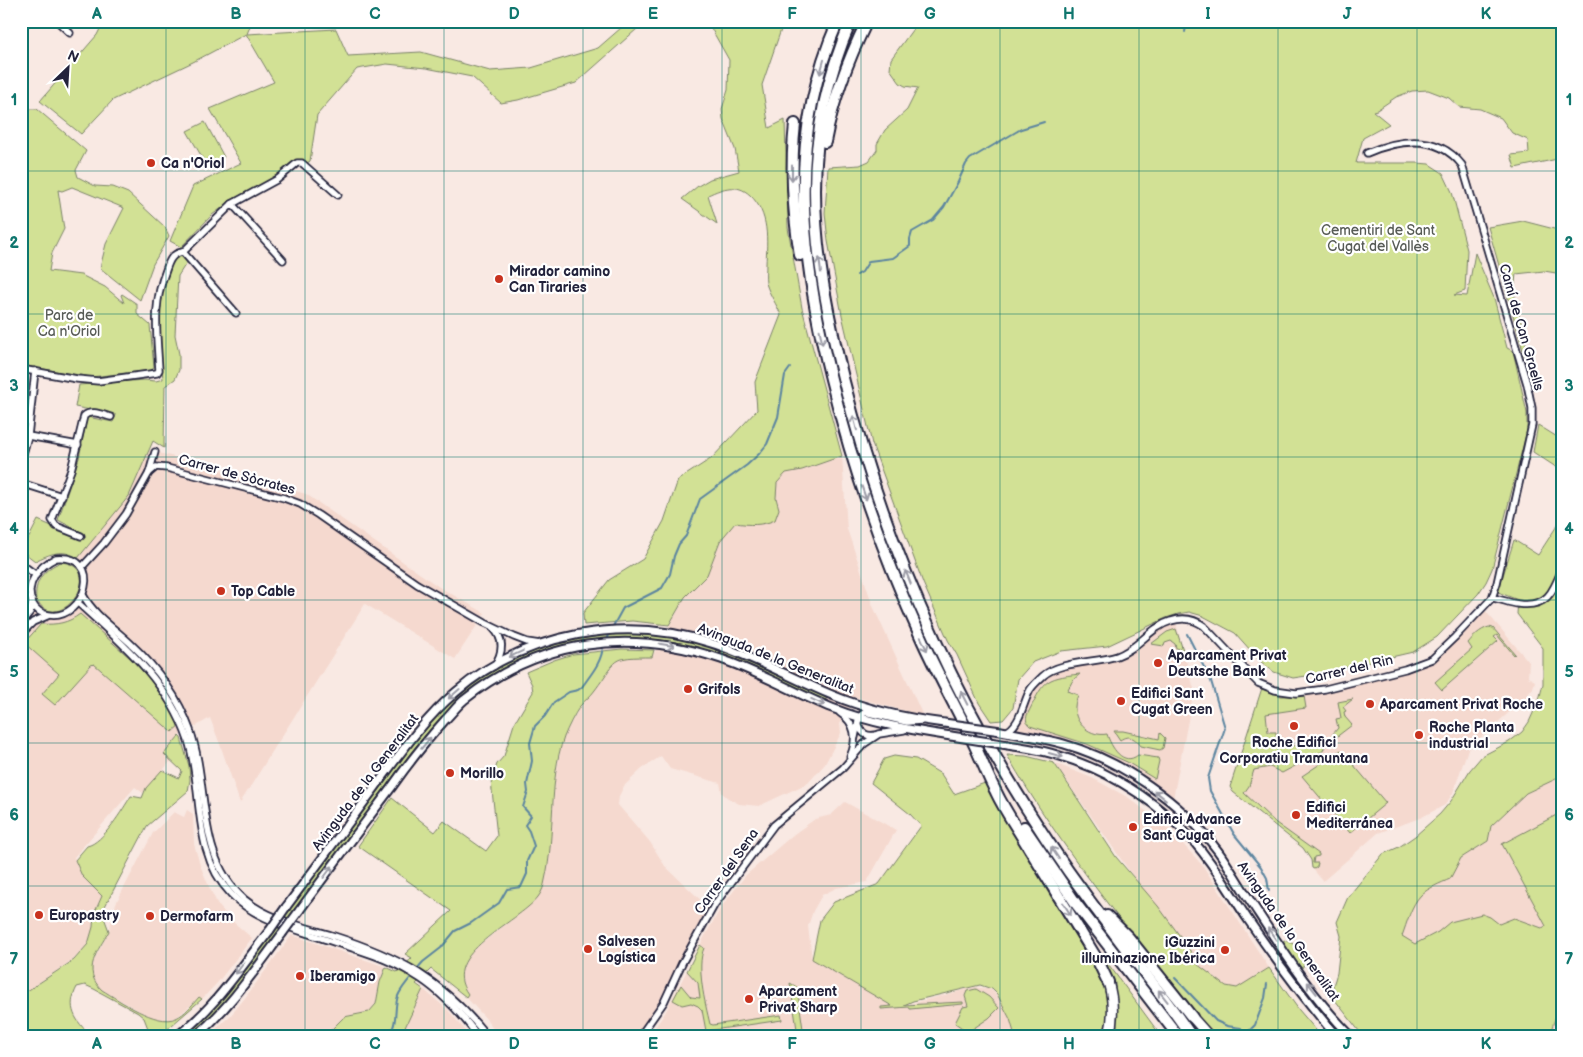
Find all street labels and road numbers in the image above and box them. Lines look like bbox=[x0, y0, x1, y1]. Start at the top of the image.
street label: Camí de Can Graells bbox=[1495, 262, 1548, 392]
street label: Carrer de Sòcrates bbox=[177, 451, 297, 498]
street label: Avinguda de la Generalitat bbox=[695, 619, 857, 698]
street label: Carrer del Rin bbox=[1304, 651, 1395, 688]
street label: Avinguda de la Generalitat bbox=[308, 710, 423, 854]
street label: Carrer del Sena bbox=[691, 825, 762, 917]
street label: Avinguda de la Generalitat bbox=[1234, 858, 1344, 1005]

